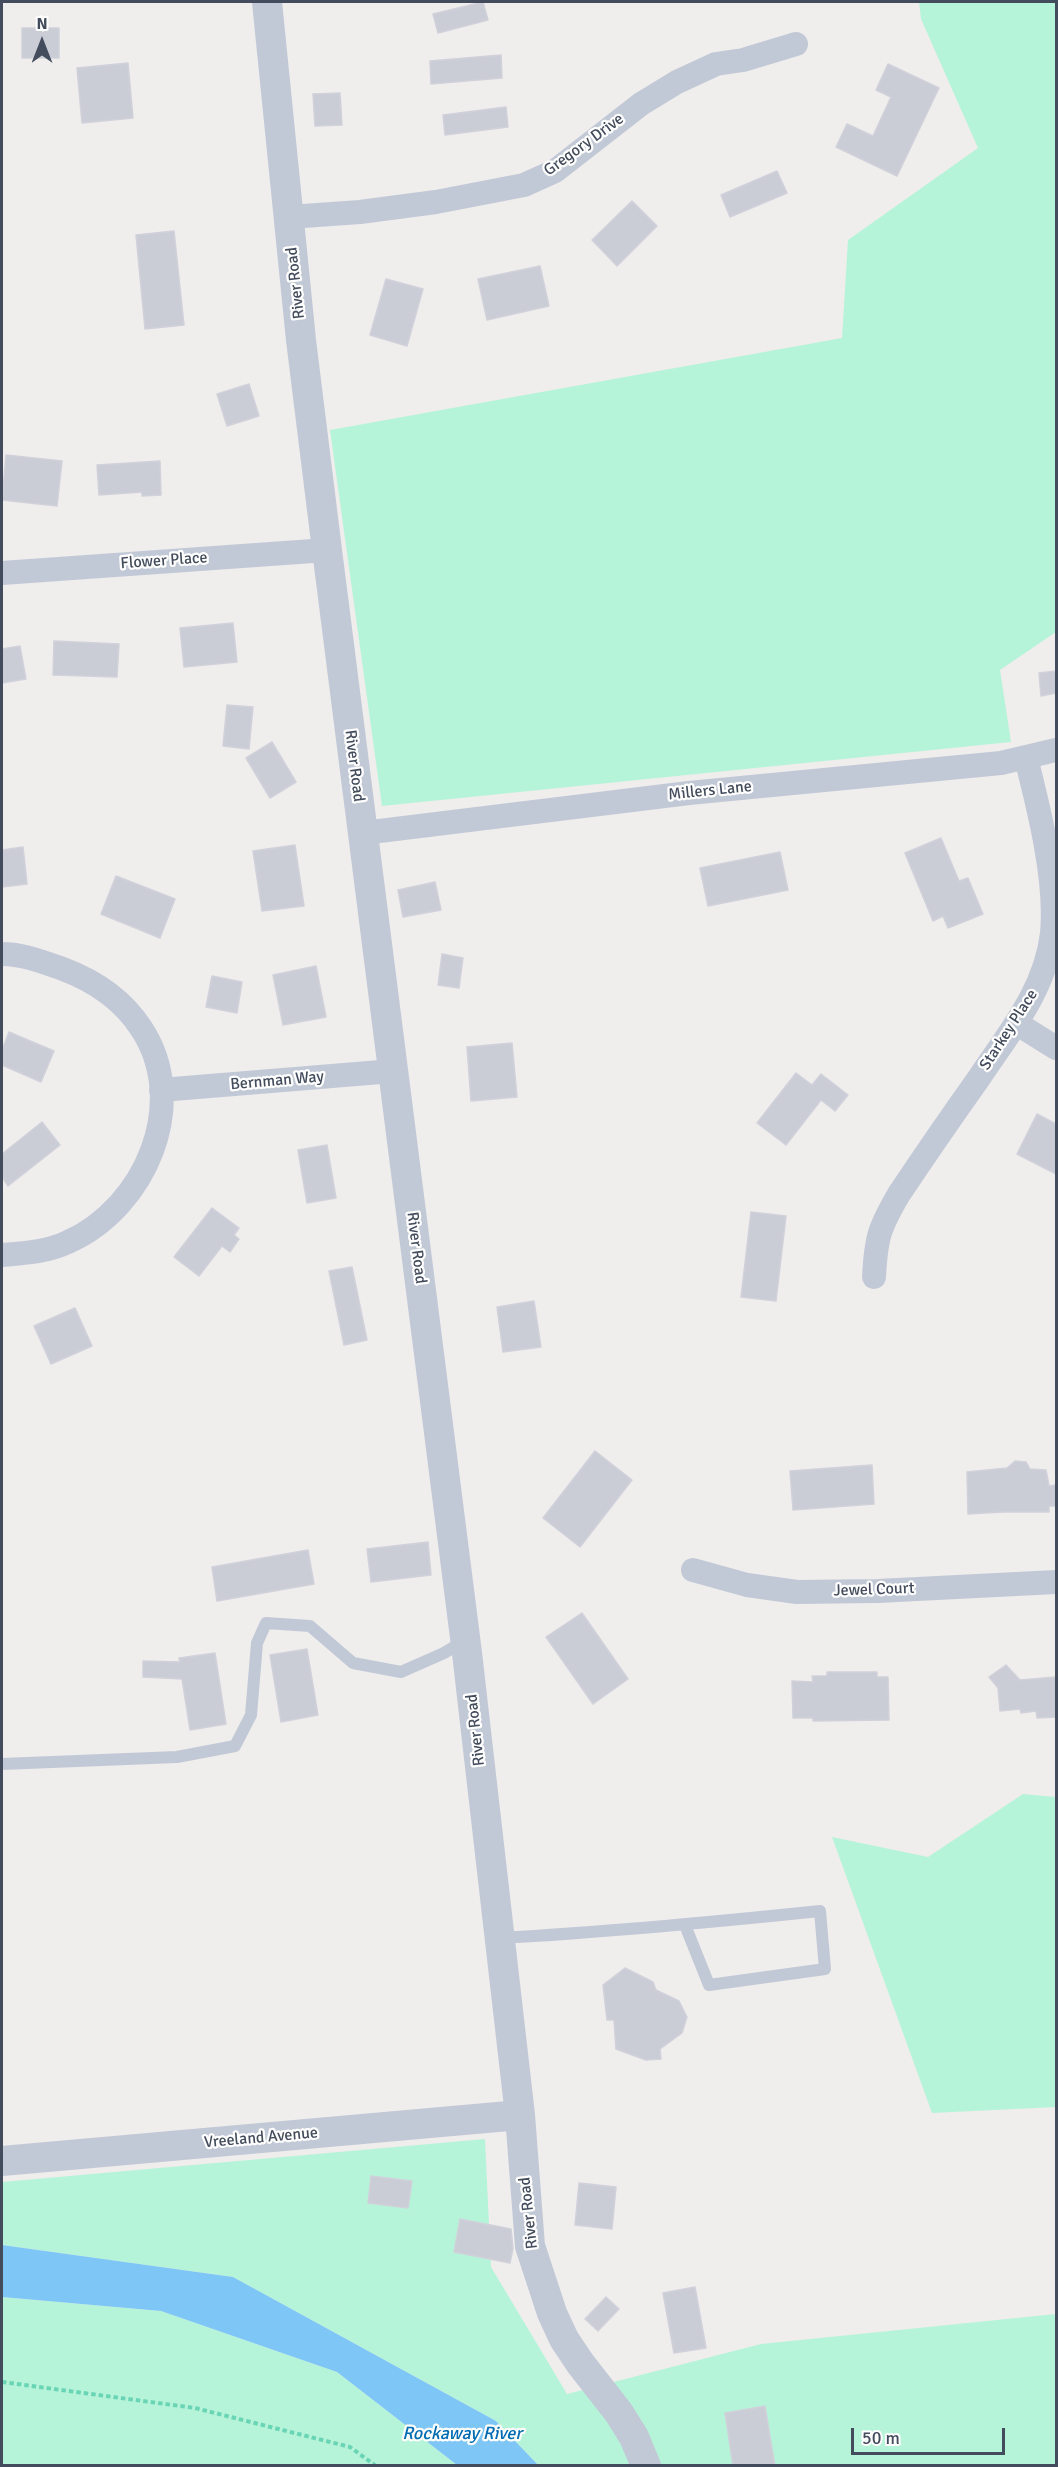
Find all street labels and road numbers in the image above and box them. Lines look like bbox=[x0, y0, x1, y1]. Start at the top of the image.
street label: Gregory Drive bbox=[540, 110, 628, 180]
street label: River Road bbox=[283, 246, 309, 320]
street label: Flower Place bbox=[120, 548, 208, 574]
street label: River Road bbox=[340, 729, 368, 803]
street label: Millers Lane bbox=[667, 777, 753, 805]
street label: Starkey Place bbox=[976, 986, 1042, 1074]
street label: Bernman Way bbox=[229, 1067, 325, 1095]
street label: River Road bbox=[402, 1211, 430, 1285]
street label: Jewel Court bbox=[833, 1579, 915, 1601]
street label: River Road bbox=[463, 1693, 489, 1767]
street label: Vreeland Avenue bbox=[203, 2123, 319, 2153]
street label: River Road bbox=[516, 2176, 542, 2250]

